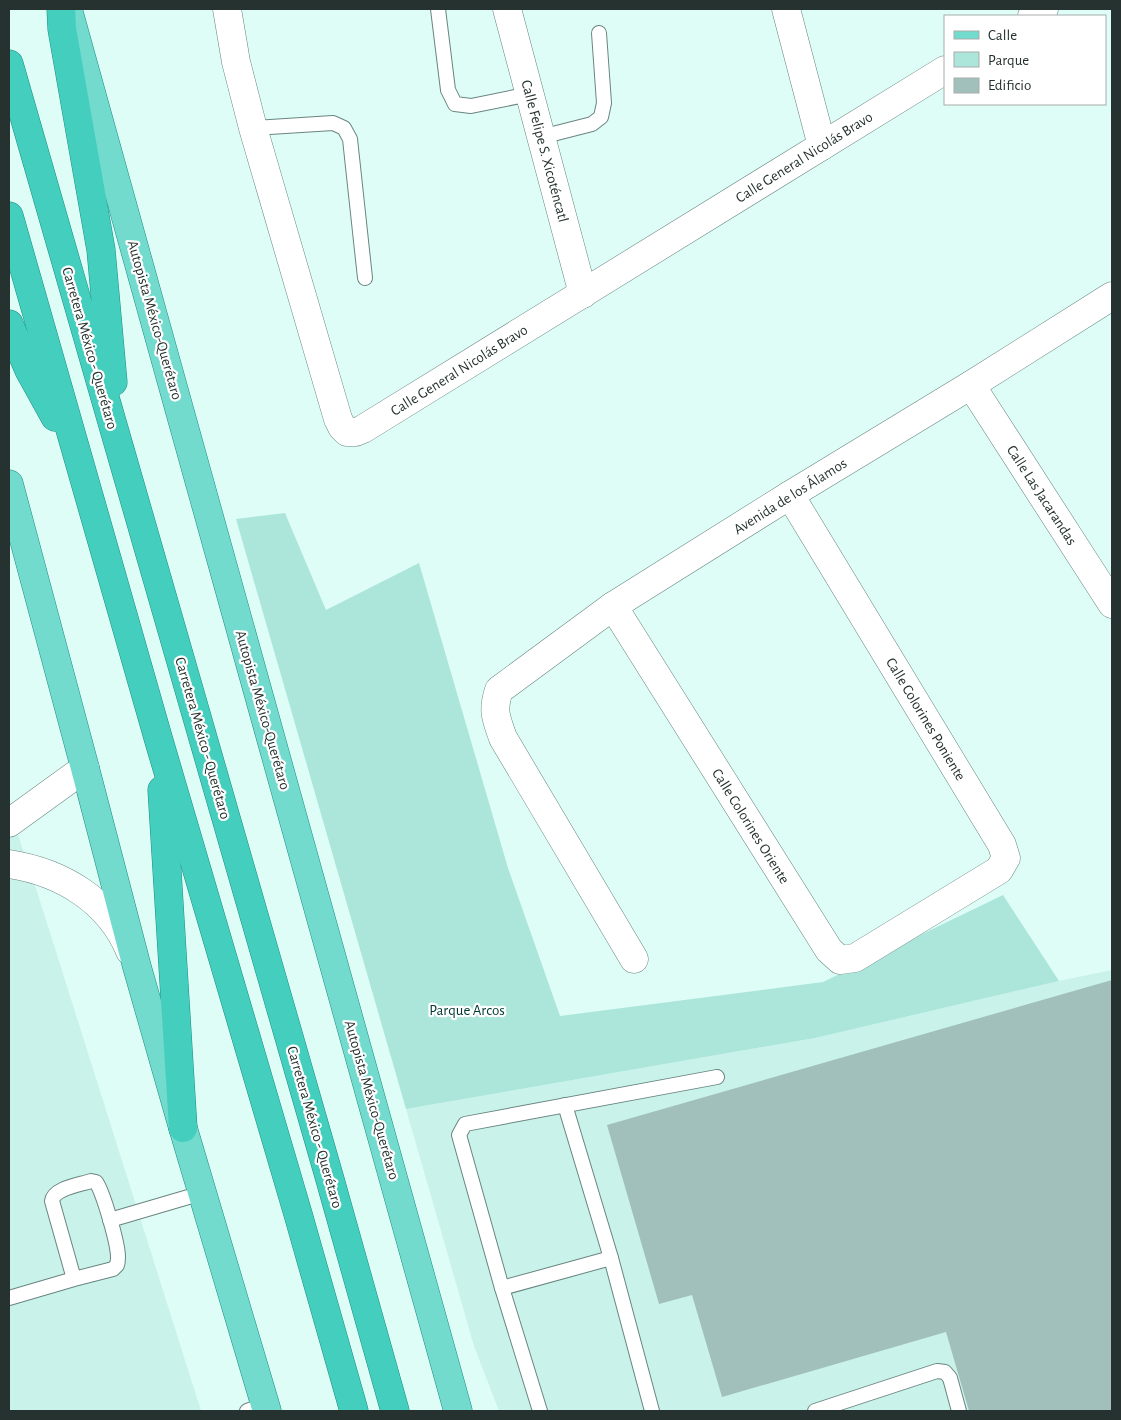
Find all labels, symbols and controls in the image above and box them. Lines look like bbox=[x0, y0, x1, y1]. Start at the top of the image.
legend bbox=[944, 15, 1106, 105]
text: Calle bbox=[988, 28, 1017, 43]
text: Parque bbox=[988, 53, 1029, 68]
street label: Calle Felipe S. Xicoténcatl bbox=[518, 78, 571, 224]
text: Edificio bbox=[988, 78, 1031, 93]
street label: Calle General Nicolás Bravo bbox=[733, 109, 875, 206]
street label: Autopista México-Querétaro bbox=[125, 239, 184, 401]
street label: Carretera México - Querétaro bbox=[59, 265, 120, 431]
street label: Calle General Nicolás Bravo bbox=[388, 322, 530, 419]
street label: Calle Las Jacarandas bbox=[1004, 443, 1079, 548]
street label: Avenida de los Álamos bbox=[730, 454, 849, 537]
street label: Autopista México-Querétaro bbox=[233, 629, 292, 791]
street label: Carretera México - Querétaro bbox=[172, 655, 233, 821]
street label: Calle Colorines Poniente bbox=[883, 655, 968, 783]
street label: Calle Colorines Oriente bbox=[709, 766, 792, 887]
park label: Parque Arcos bbox=[429, 1003, 505, 1018]
street label: Autopista México-Querétaro bbox=[342, 1019, 401, 1181]
street label: Carretera México - Querétaro bbox=[284, 1044, 345, 1210]

